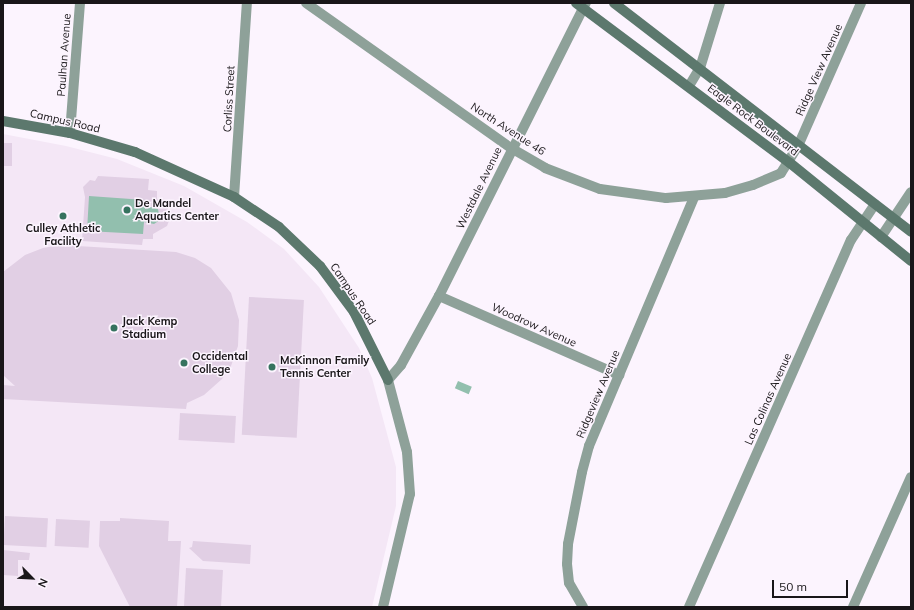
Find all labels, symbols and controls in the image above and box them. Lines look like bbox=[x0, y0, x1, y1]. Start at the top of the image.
street label: Paulhan Avenue bbox=[55, 13, 73, 97]
street label: Ridge View Avenue bbox=[793, 22, 845, 118]
street label: Corliss Street bbox=[221, 65, 237, 133]
street label: Eagle Rock Boulevard bbox=[705, 82, 801, 158]
street label: North Avenue 46 bbox=[468, 100, 548, 158]
street label: Campus Road bbox=[29, 106, 101, 136]
street label: Westdale Avenue bbox=[453, 145, 505, 231]
place label: De Mandel Aquatics Center bbox=[135, 197, 219, 223]
marker: De Mandel Aquatics Center bbox=[122, 205, 132, 215]
marker: Culley Athletic Facility bbox=[58, 211, 68, 221]
place label: Culley Athletic Facility bbox=[26, 222, 100, 248]
street label: Campus Road bbox=[327, 261, 379, 327]
street label: Woodrow Avenue bbox=[489, 300, 579, 350]
place label: Jack Kemp Stadium bbox=[122, 315, 177, 341]
marker: Jack Kemp Stadium bbox=[109, 323, 119, 333]
street label: Ridgeview Avenue bbox=[573, 348, 623, 440]
place label: Occidental College bbox=[192, 350, 248, 376]
street label: Las Colinas Avenue bbox=[742, 351, 794, 447]
place label: McKinnon Family Tennis Center bbox=[280, 354, 369, 380]
marker: Occidental College bbox=[179, 358, 189, 368]
marker: McKinnon Family Tennis Center bbox=[267, 362, 277, 372]
north arrow bbox=[12, 558, 52, 598]
scale bar bbox=[774, 572, 850, 598]
text: N bbox=[35, 576, 51, 590]
text: 50 m bbox=[779, 579, 807, 594]

